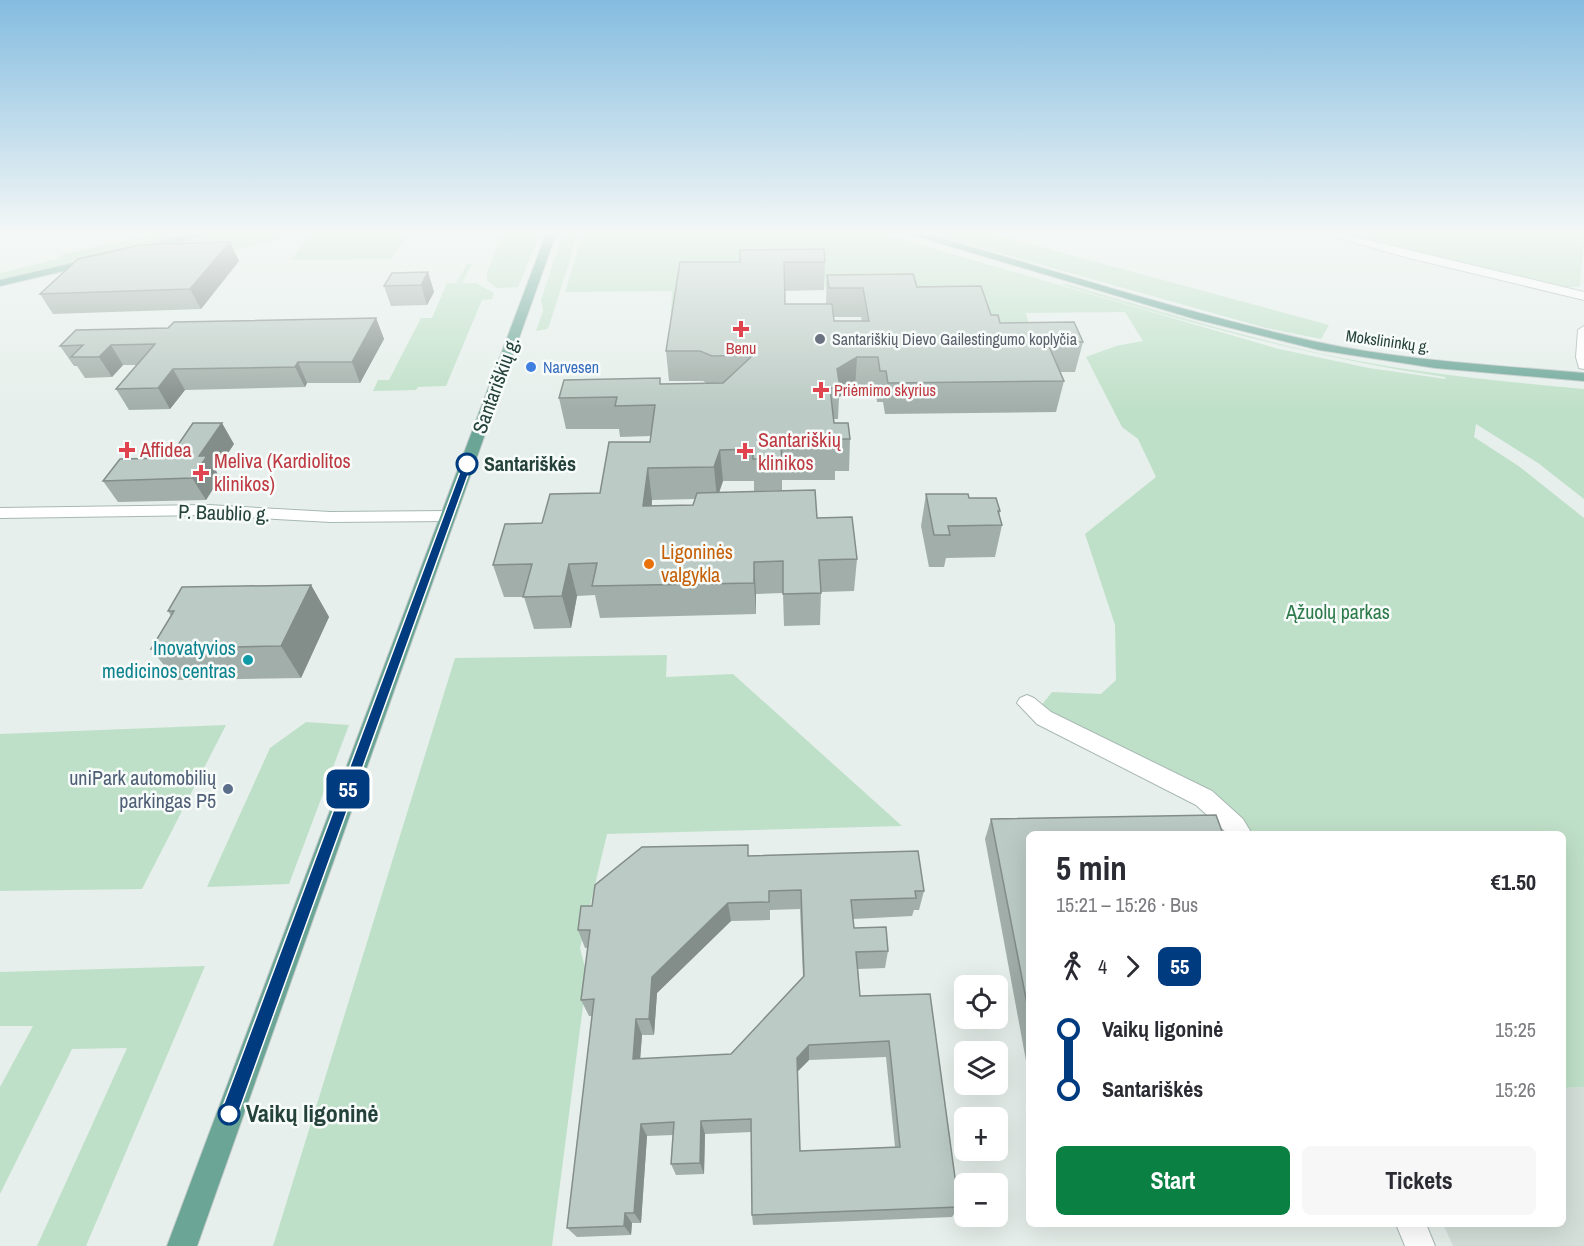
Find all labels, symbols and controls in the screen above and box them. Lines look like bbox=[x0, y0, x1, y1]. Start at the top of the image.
marker: Benu bbox=[734, 322, 748, 336]
street label: Mokslininkų g. bbox=[1345, 324, 1431, 358]
place label: Santariškių Dievo Gailestingumo koplyčia bbox=[832, 328, 1078, 350]
marker: Santariškių Dievo Gailestingumo koplyčia bbox=[813, 332, 827, 346]
street label: Santariškių g. bbox=[466, 333, 526, 437]
place label: Benu bbox=[726, 337, 756, 359]
place label: Narvesen bbox=[543, 356, 599, 378]
marker: Narvesen bbox=[524, 360, 538, 374]
place label: Priėmimo skyrius bbox=[834, 379, 936, 401]
marker: Priėmimo skyrius bbox=[812, 381, 830, 399]
place label: Santariškių klinikos bbox=[758, 426, 841, 476]
place label: Affidea bbox=[139, 436, 192, 463]
marker: Affidea bbox=[118, 441, 136, 459]
marker: Santariškių klinikos bbox=[736, 442, 754, 460]
place label: Meliva (Kardiolitos klinikos) bbox=[214, 447, 351, 497]
place label: Santariškės bbox=[484, 450, 576, 477]
marker: Santariškės bbox=[456, 453, 478, 475]
marker: Meliva (Kardiolitos klinikos) bbox=[192, 464, 210, 482]
street label: P. Baublio g. bbox=[178, 497, 270, 528]
place label: Ligoninės valgykla bbox=[661, 538, 733, 588]
marker: Ligoninės valgykla bbox=[642, 557, 656, 571]
park label: Ąžuolų parkas bbox=[1285, 598, 1390, 625]
place label: Inovatyvios medicinos centras bbox=[102, 634, 236, 684]
marker: Inovatyvios medicinos centras bbox=[241, 653, 255, 667]
place label: uniPark automobilių parkingas P5 bbox=[69, 764, 216, 814]
line badge: 55 bbox=[321, 770, 375, 808]
text: 55 bbox=[338, 775, 358, 804]
marker: uniPark automobilių parkingas P5 bbox=[221, 782, 235, 796]
text: 5 min bbox=[1056, 846, 1127, 890]
text: €1.50 bbox=[1491, 867, 1536, 897]
text: 15:21 – 15:26 · Bus bbox=[1056, 891, 1198, 918]
icon: walk bbox=[1056, 950, 1089, 983]
icon: forward bbox=[1116, 950, 1149, 983]
text: 55 bbox=[1170, 952, 1189, 981]
text: 4 bbox=[1098, 953, 1107, 980]
map controls bbox=[954, 975, 1008, 1227]
button: locate bbox=[954, 975, 1008, 1029]
text: Vaikų ligoninė bbox=[1102, 1014, 1223, 1044]
text: 15:25 bbox=[1495, 1016, 1536, 1043]
button: layers bbox=[954, 1041, 1008, 1095]
text: Santariškės bbox=[1102, 1074, 1203, 1104]
text: 15:26 bbox=[1495, 1076, 1536, 1103]
place label: Vaikų ligoninė bbox=[246, 1097, 378, 1129]
marker: Vaikų ligoninė bbox=[218, 1103, 240, 1125]
button: + bbox=[954, 1107, 1008, 1161]
button: Start bbox=[1056, 1146, 1290, 1215]
button: Tickets bbox=[1302, 1146, 1536, 1215]
button: − bbox=[954, 1173, 1008, 1227]

